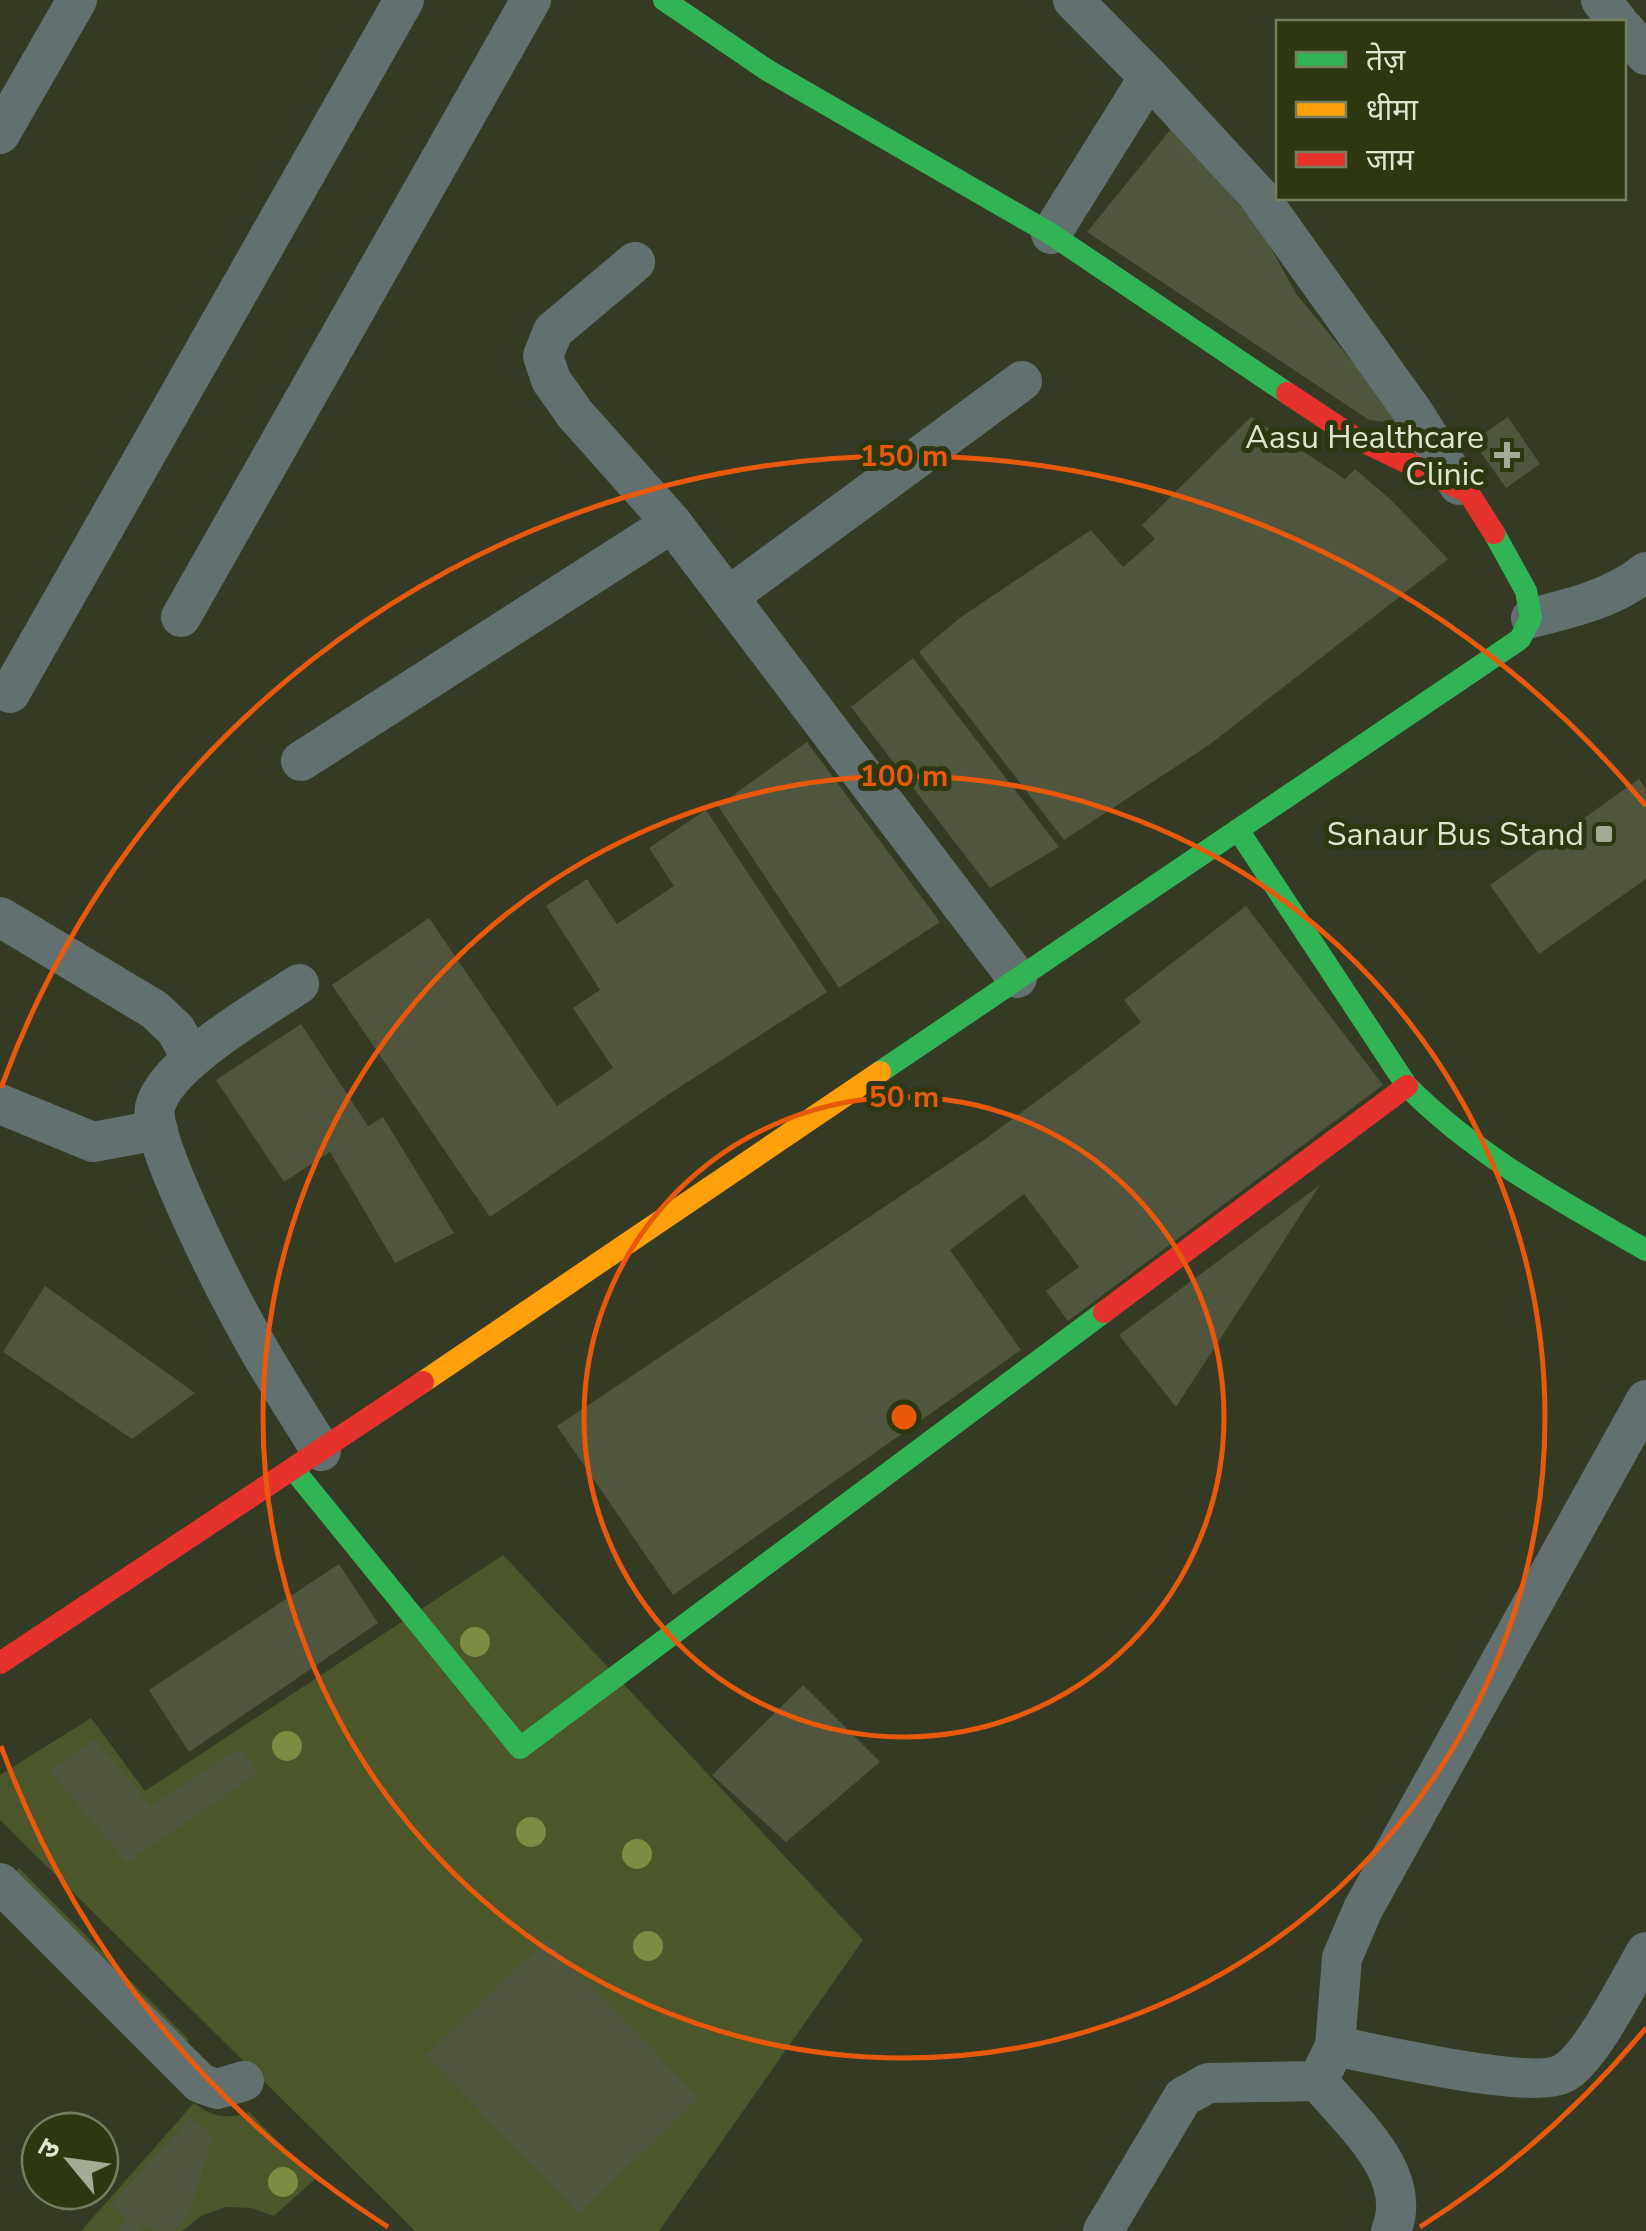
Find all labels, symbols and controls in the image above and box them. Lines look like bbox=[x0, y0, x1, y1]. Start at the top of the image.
legend bbox=[1276, 20, 1626, 200]
text: तेज़ bbox=[1366, 40, 1406, 81]
text: धीमा bbox=[1366, 90, 1419, 131]
text: जाम bbox=[1366, 140, 1415, 181]
place label: Aasu Healthcare Clinic bbox=[1245, 416, 1484, 496]
text: 150 m bbox=[860, 436, 948, 477]
marker: Aasu Healthcare Clinic bbox=[1494, 442, 1520, 468]
text: 100 m bbox=[860, 756, 948, 797]
place label: Sanaur Bus Stand bbox=[1327, 813, 1584, 856]
marker: Sanaur Bus Stand bbox=[1593, 823, 1615, 845]
text: 50 m bbox=[869, 1077, 939, 1118]
centre of rings bbox=[886, 1399, 922, 1435]
north arrow bbox=[20, 2111, 120, 2211]
text: उ bbox=[28, 2132, 70, 2166]

